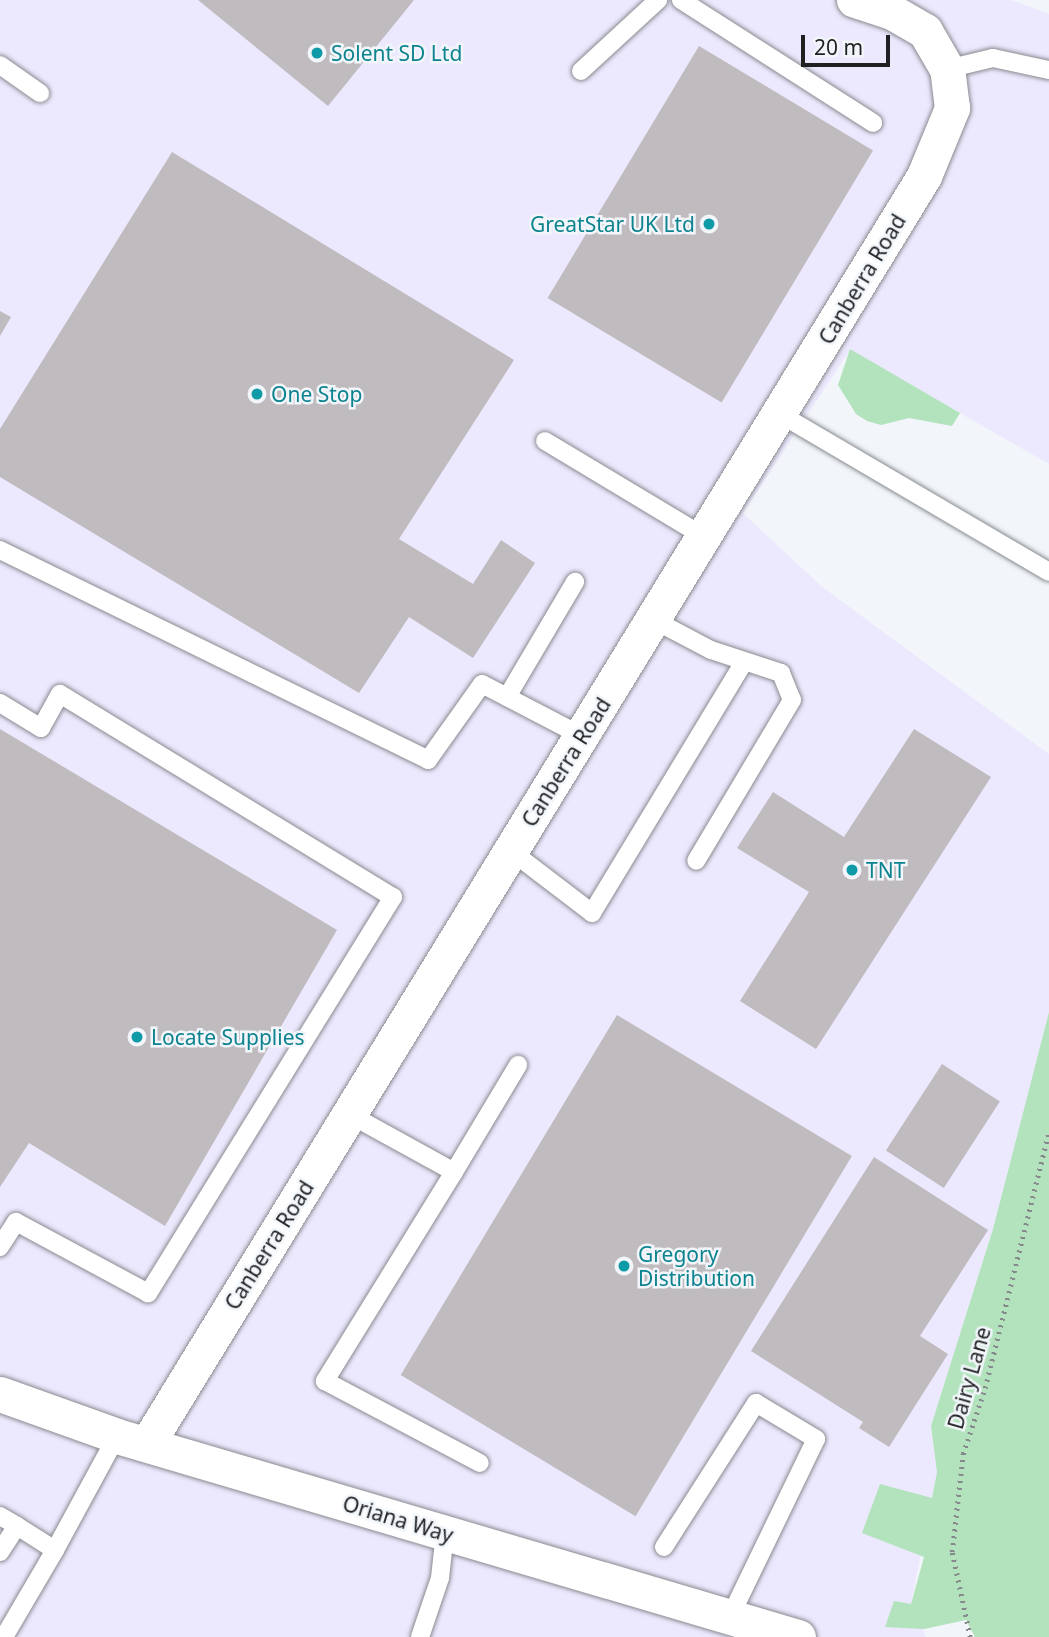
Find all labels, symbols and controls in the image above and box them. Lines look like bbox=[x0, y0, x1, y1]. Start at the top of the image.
scale bar bbox=[804, 21, 893, 65]
text: 20 m bbox=[814, 33, 863, 61]
place label: Solent SD Ltd bbox=[331, 40, 462, 66]
marker: Solent SD Ltd bbox=[309, 45, 325, 61]
street label: Canberra Road bbox=[813, 209, 911, 349]
place label: GreatStar UK Ltd bbox=[530, 211, 695, 237]
marker: GreatStar UK Ltd bbox=[701, 216, 717, 232]
place label: One Stop bbox=[271, 381, 362, 407]
marker: One Stop bbox=[249, 386, 265, 402]
street label: Canberra Road bbox=[516, 693, 616, 831]
place label: TNT bbox=[866, 857, 905, 883]
marker: TNT bbox=[844, 862, 860, 878]
place label: Locate Supplies bbox=[151, 1024, 305, 1050]
marker: Locate Supplies bbox=[129, 1029, 145, 1045]
street label: Canberra Road bbox=[219, 1176, 319, 1314]
place label: Gregory Distribution bbox=[638, 1241, 755, 1291]
marker: Gregory Distribution bbox=[616, 1258, 632, 1274]
street label: Dairy Lane bbox=[942, 1324, 996, 1432]
street label: Oriana Way bbox=[340, 1490, 456, 1548]

